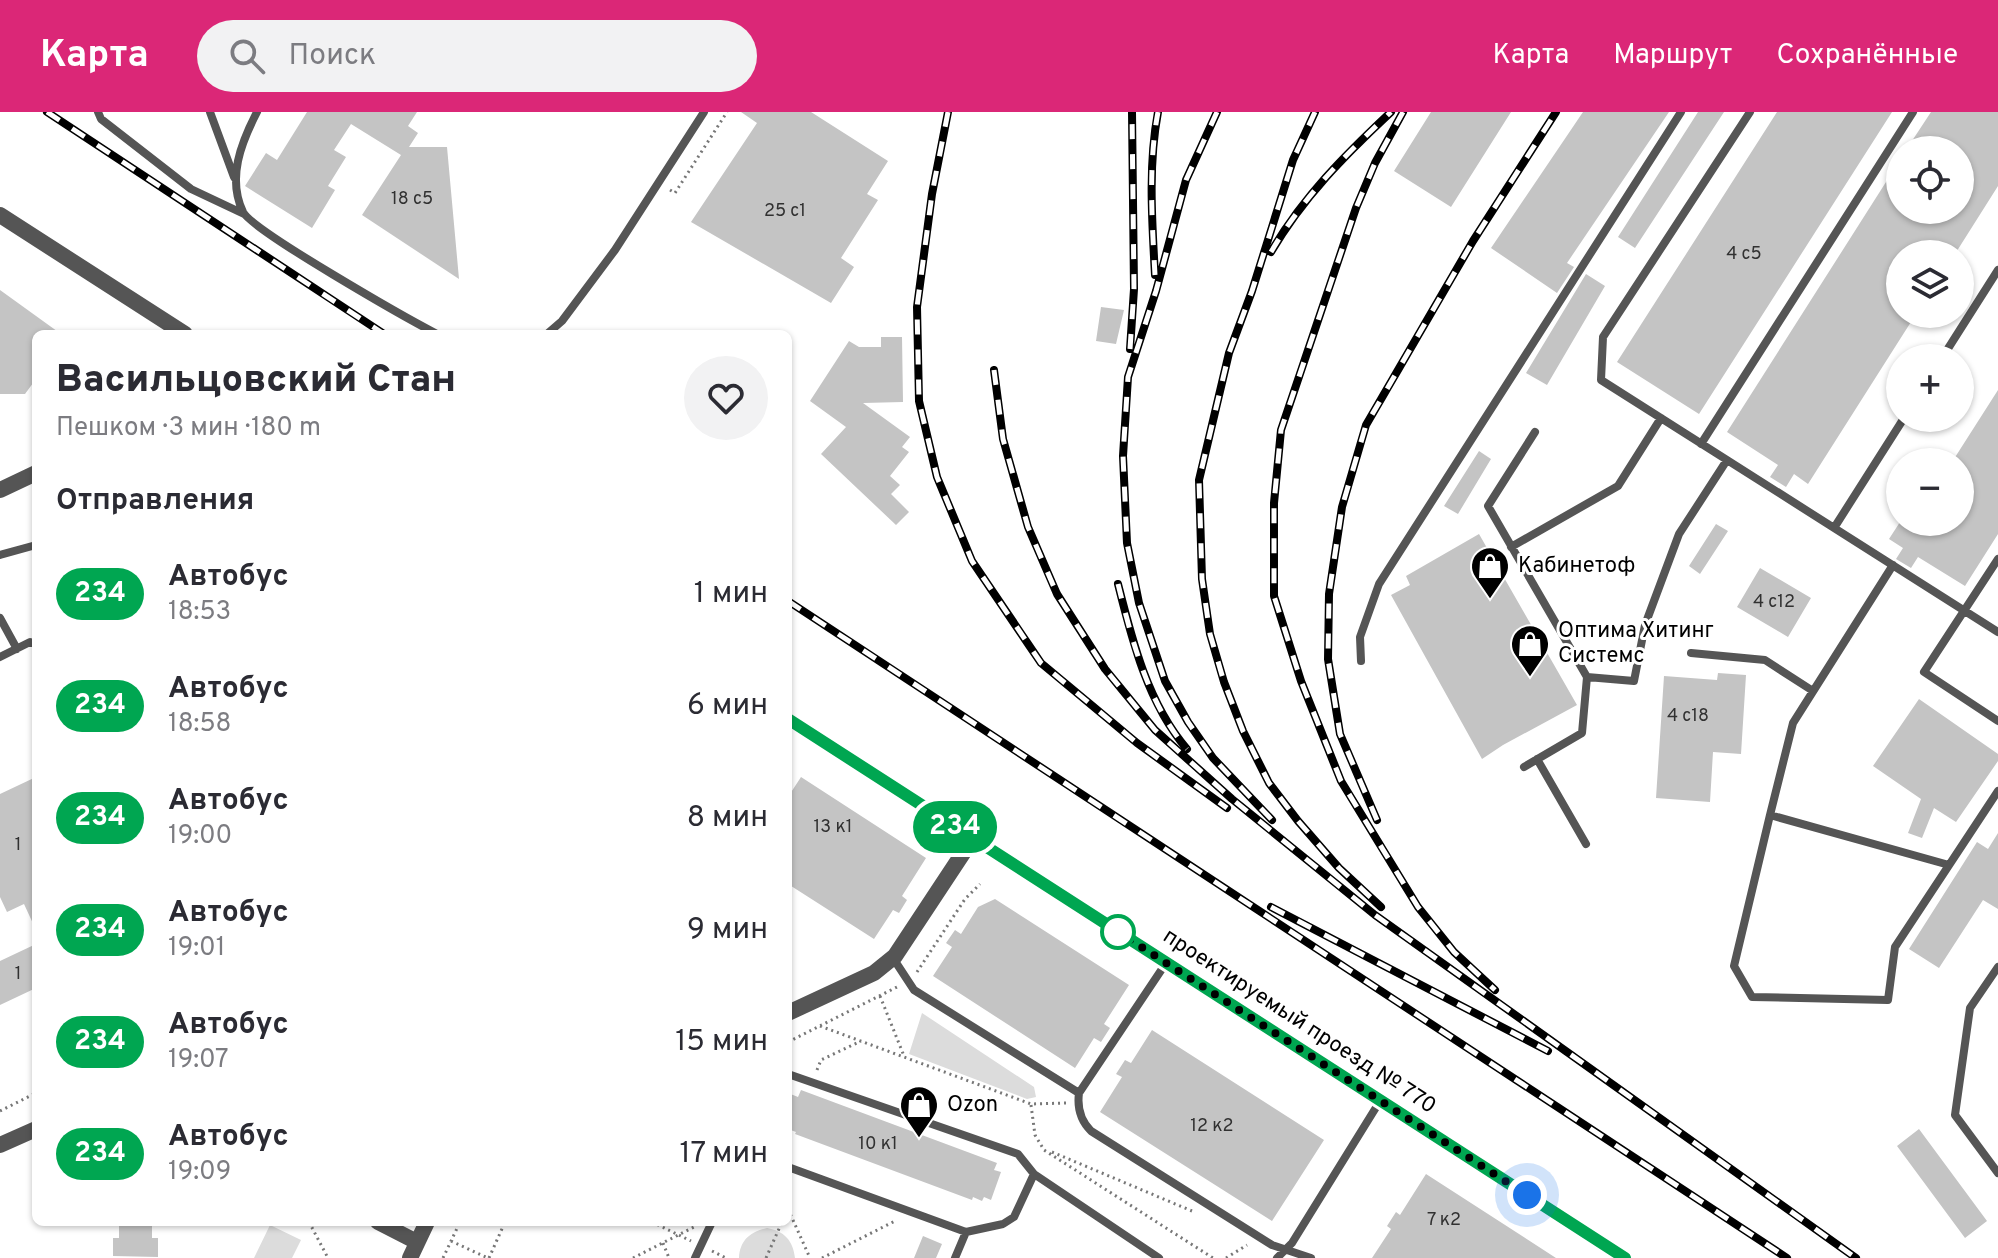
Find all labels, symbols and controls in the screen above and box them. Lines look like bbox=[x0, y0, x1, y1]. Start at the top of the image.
search box bbox=[197, 20, 757, 92]
text: Карта bbox=[40, 32, 149, 81]
icon: search bbox=[225, 34, 269, 78]
text: Поиск bbox=[289, 38, 376, 75]
text: Карта bbox=[1493, 38, 1569, 74]
text: Маршрут bbox=[1613, 38, 1732, 74]
text: Сохранённые bbox=[1776, 38, 1958, 74]
map controls bbox=[1886, 136, 1974, 536]
button: locate bbox=[1886, 136, 1974, 224]
house number: 18 с5 bbox=[391, 188, 433, 211]
house number: 25 с1 bbox=[764, 200, 806, 223]
button: layers bbox=[1886, 240, 1974, 328]
house number: 4 с5 bbox=[1726, 243, 1762, 266]
button: + bbox=[1886, 344, 1974, 432]
button: heart bbox=[684, 356, 768, 440]
text: Васильцовский Стан bbox=[56, 357, 456, 406]
text: Пешком · 3 мин · 180 m bbox=[56, 412, 321, 445]
button: − bbox=[1886, 448, 1974, 536]
text: Отправления bbox=[56, 483, 254, 520]
shop icon: Кабинетоф bbox=[1469, 545, 1511, 600]
place label: Кабинетоф bbox=[1518, 553, 1635, 580]
text: Автобус bbox=[168, 559, 289, 596]
text: 234 bbox=[74, 576, 126, 612]
text: 1 мин bbox=[694, 576, 768, 613]
house number: 4 с12 bbox=[1753, 591, 1795, 614]
text: 18:53 bbox=[168, 596, 231, 629]
place label: Оптима Хитинг Системс bbox=[1558, 618, 1714, 670]
shop icon: Оптима Хитинг Системс bbox=[1509, 623, 1551, 678]
text: Автобус bbox=[168, 671, 289, 708]
text: 234 bbox=[74, 688, 126, 724]
text: 6 мин bbox=[687, 688, 768, 725]
house number: 4 с18 bbox=[1667, 705, 1709, 728]
text: 18:58 bbox=[168, 708, 231, 741]
text: Автобус bbox=[168, 783, 289, 820]
text: 234 bbox=[74, 800, 126, 836]
text: 8 мин bbox=[687, 800, 768, 837]
line badge: 234 bbox=[909, 801, 1001, 853]
text: 234 bbox=[929, 809, 981, 845]
house number: 13 к1 bbox=[814, 816, 852, 839]
text: 19:00 bbox=[168, 820, 232, 853]
house number: 1 bbox=[15, 834, 21, 857]
text: Автобус bbox=[168, 895, 289, 932]
text: 234 bbox=[74, 912, 126, 948]
text: 9 мин bbox=[687, 912, 768, 949]
unlabelled marker bbox=[1101, 915, 1135, 949]
street label: проектируемый проезд № 770 bbox=[1157, 923, 1441, 1121]
text: 19:01 bbox=[168, 932, 225, 965]
house number: 1 bbox=[15, 963, 21, 986]
text: Автобус bbox=[168, 1007, 289, 1044]
text: 234 bbox=[74, 1024, 126, 1060]
text: 15 мин bbox=[675, 1024, 768, 1061]
text: 19:07 bbox=[168, 1044, 229, 1077]
shop icon: Ozon bbox=[898, 1084, 940, 1139]
place label: Ozon bbox=[947, 1092, 998, 1119]
house number: 12 к2 bbox=[1190, 1115, 1234, 1138]
text: Автобус bbox=[168, 1119, 289, 1156]
house number: 10 к1 bbox=[858, 1133, 898, 1156]
text: 234 bbox=[74, 1136, 126, 1172]
text: 17 мин bbox=[679, 1136, 768, 1173]
text: 19:09 bbox=[168, 1156, 231, 1189]
your location bbox=[1507, 1175, 1547, 1215]
house number: 7 к2 bbox=[1427, 1209, 1461, 1232]

